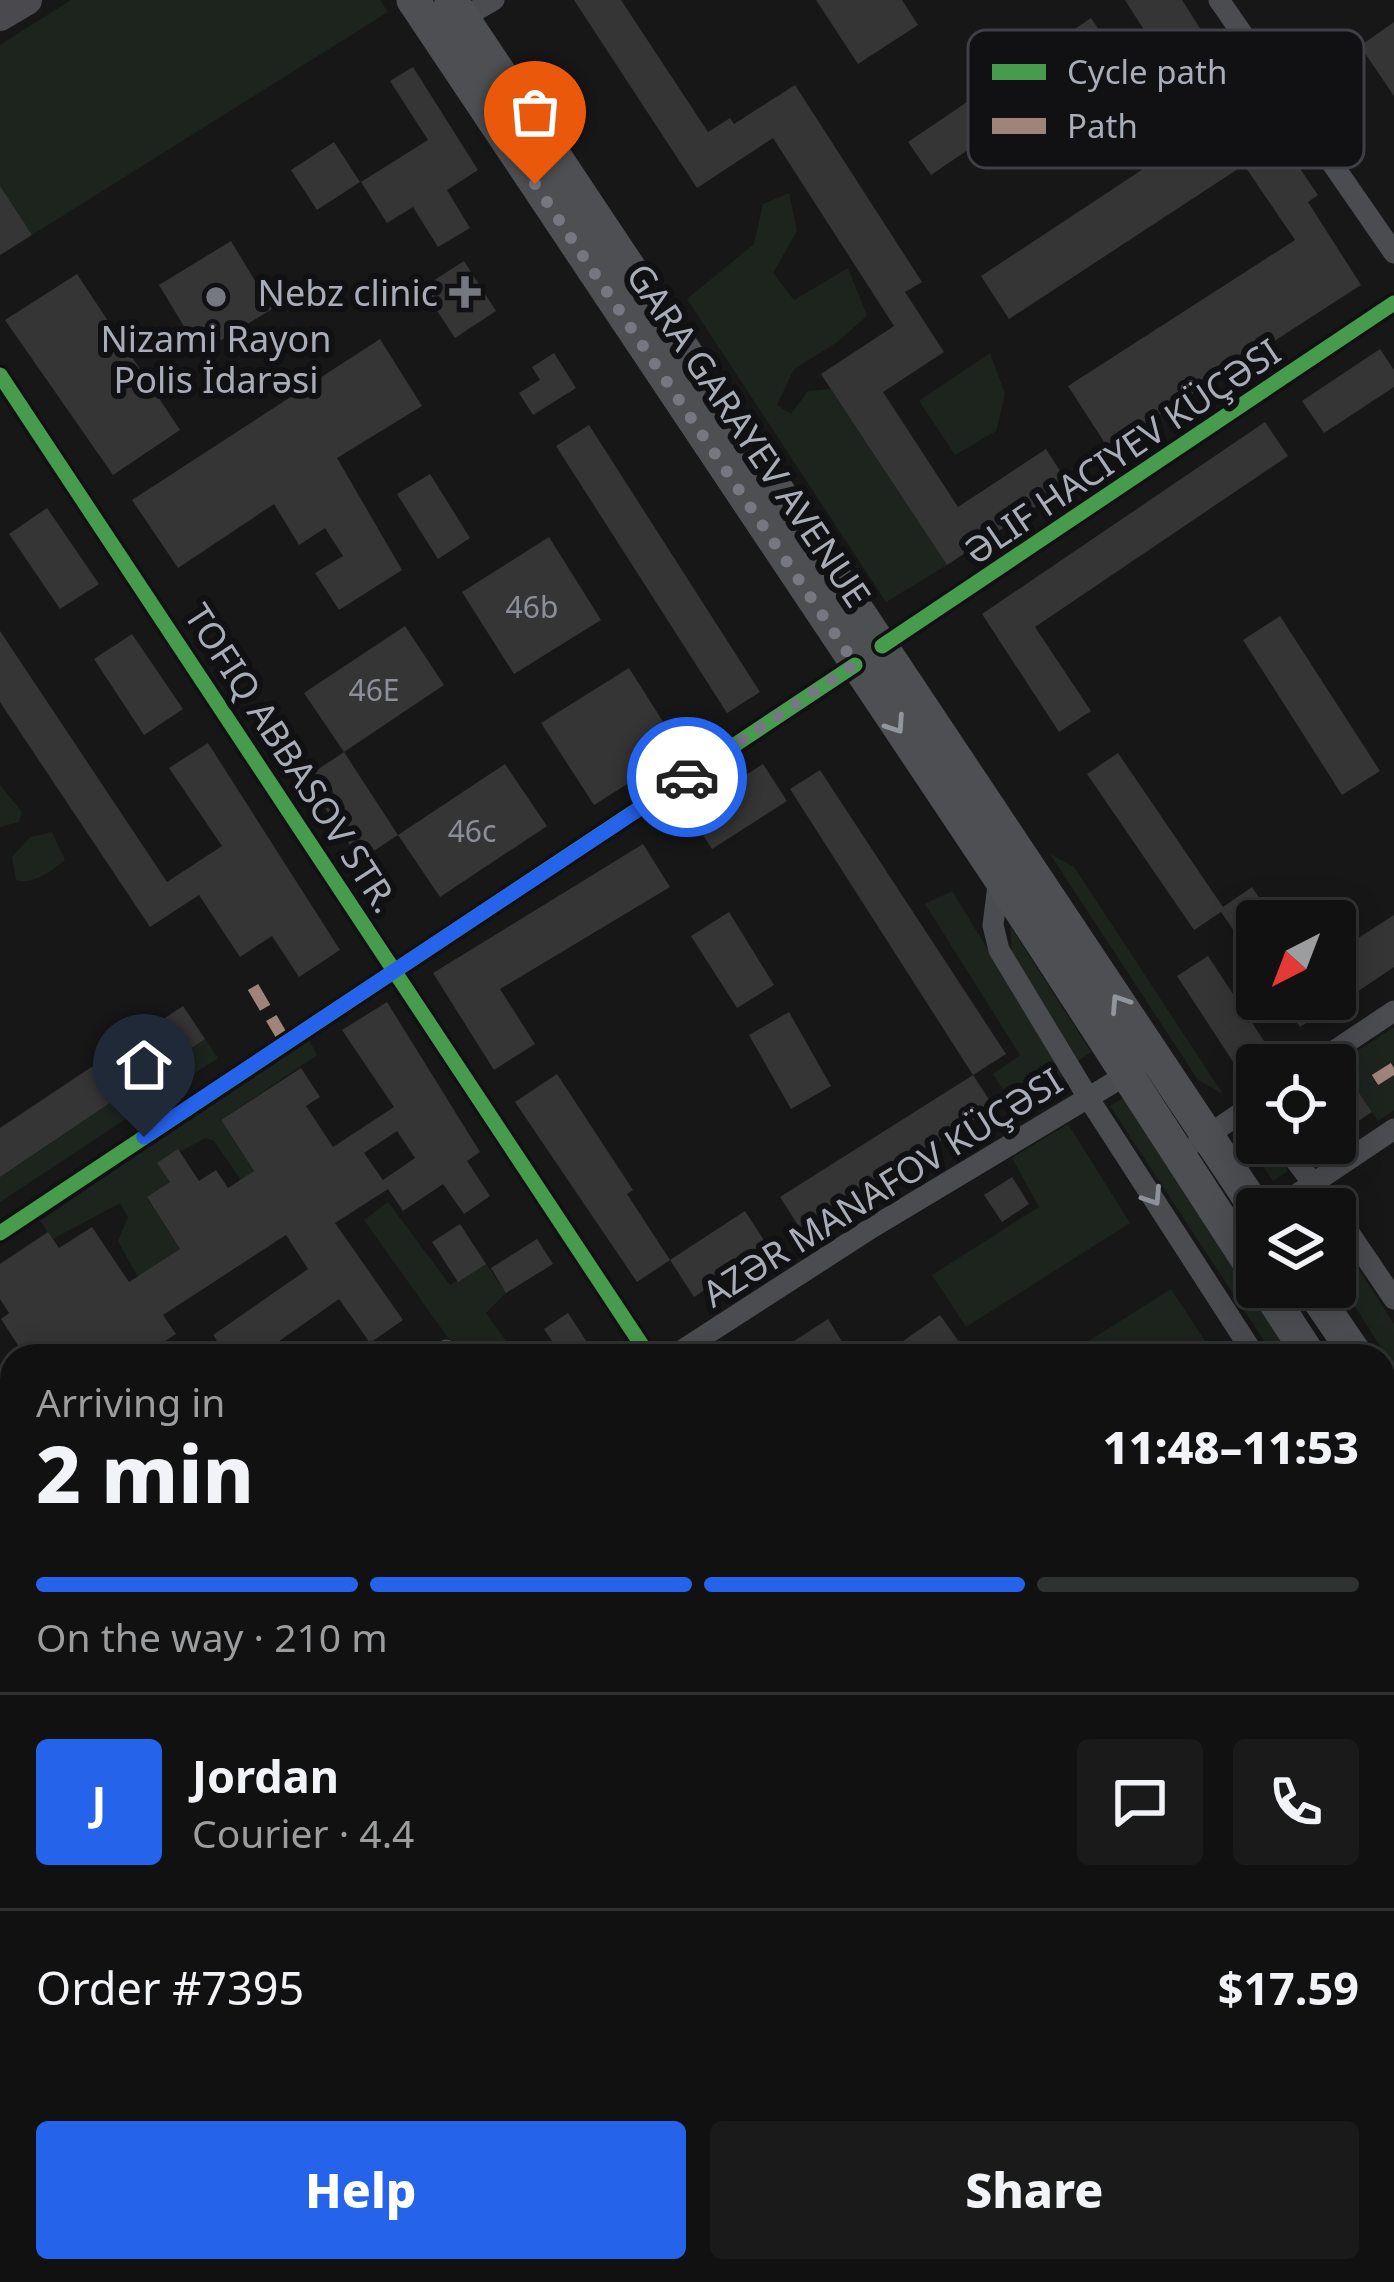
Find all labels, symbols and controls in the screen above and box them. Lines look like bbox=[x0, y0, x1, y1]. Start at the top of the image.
legend bbox=[968, 30, 1364, 168]
text: Cycle path bbox=[1067, 49, 1227, 94]
pin bbox=[484, 61, 586, 184]
icon: bag bbox=[502, 79, 568, 145]
text: Path bbox=[1067, 103, 1138, 148]
street label: GARA GARAYEV AVENUE bbox=[616, 254, 882, 616]
place label: Nebz clinic bbox=[258, 268, 438, 317]
marker: Nebz clinic bbox=[449, 276, 481, 308]
marker: Nizami Rayon Polis İdarəsi bbox=[203, 284, 229, 310]
place label: Nizami Rayon Polis İdarəsi bbox=[100, 314, 332, 404]
street label: ƏLIF HACIYEV KÜÇƏSI bbox=[955, 327, 1289, 575]
house number: 46b bbox=[506, 586, 558, 627]
street label: TOFIQ ABBASOV STR. bbox=[174, 594, 410, 922]
house number: 46E bbox=[349, 669, 400, 710]
one-way arrow bbox=[882, 712, 904, 734]
courier bbox=[627, 717, 747, 837]
icon: car bbox=[654, 744, 720, 810]
house number: 46c bbox=[448, 810, 496, 851]
north arrow bbox=[1236, 900, 1356, 1020]
map controls bbox=[1236, 900, 1356, 1308]
one-way arrow bbox=[1111, 994, 1133, 1016]
pin bbox=[93, 1014, 195, 1137]
icon: home bbox=[111, 1032, 177, 1098]
button: locate bbox=[1236, 1044, 1356, 1164]
street label: AZƏR MANAFOV KÜÇƏSI bbox=[693, 1056, 1071, 1318]
one-way arrow bbox=[1138, 1184, 1161, 1206]
button: layers bbox=[1236, 1188, 1356, 1308]
text: Arriving in bbox=[36, 1375, 225, 1428]
text: 11:48–11:53 bbox=[1103, 1416, 1359, 1477]
text: 2 min bbox=[36, 1420, 254, 1526]
text: On the way · 210 m bbox=[36, 1610, 388, 1663]
button: chat bbox=[1077, 1739, 1203, 1865]
button: phone bbox=[1233, 1739, 1359, 1865]
text: Jordan bbox=[192, 1745, 339, 1806]
text: J bbox=[92, 1771, 106, 1832]
text: Courier · 4.4 bbox=[192, 1806, 414, 1859]
text: Order #7395 bbox=[36, 1957, 304, 2018]
text: $17.59 bbox=[1218, 1957, 1359, 2018]
button: Help bbox=[36, 2121, 686, 2259]
button: Share bbox=[710, 2121, 1359, 2259]

